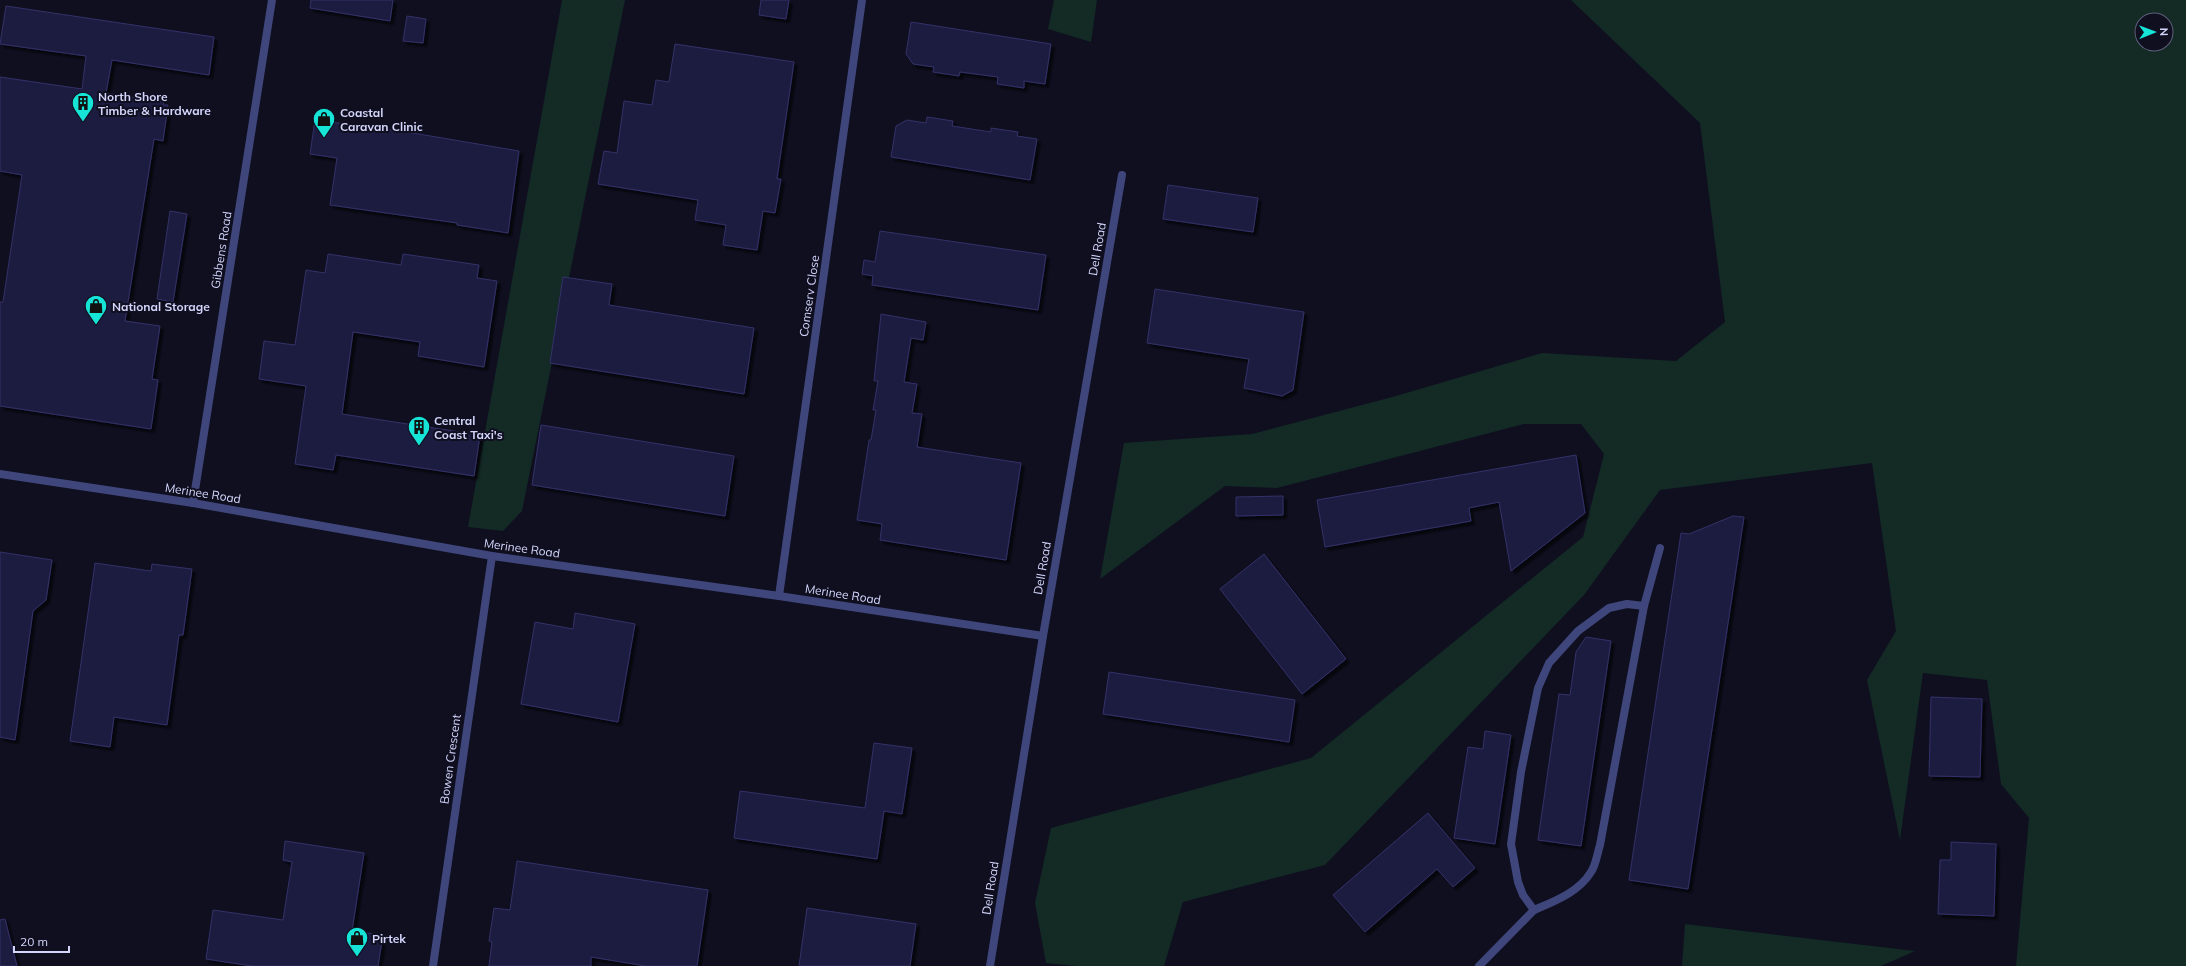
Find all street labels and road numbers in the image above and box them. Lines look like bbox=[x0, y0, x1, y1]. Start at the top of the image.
street label: Gibbens Road bbox=[207, 210, 235, 290]
street label: Dell Road bbox=[1085, 221, 1109, 277]
street label: Comserv Close bbox=[796, 254, 822, 338]
street label: Merinee Road bbox=[164, 480, 242, 506]
street label: Merinee Road bbox=[483, 535, 561, 561]
street label: Dell Road bbox=[1030, 540, 1054, 596]
street label: Merinee Road bbox=[804, 581, 882, 607]
street label: Bowen Crescent bbox=[436, 713, 464, 805]
street label: Dell Road bbox=[978, 860, 1002, 916]

